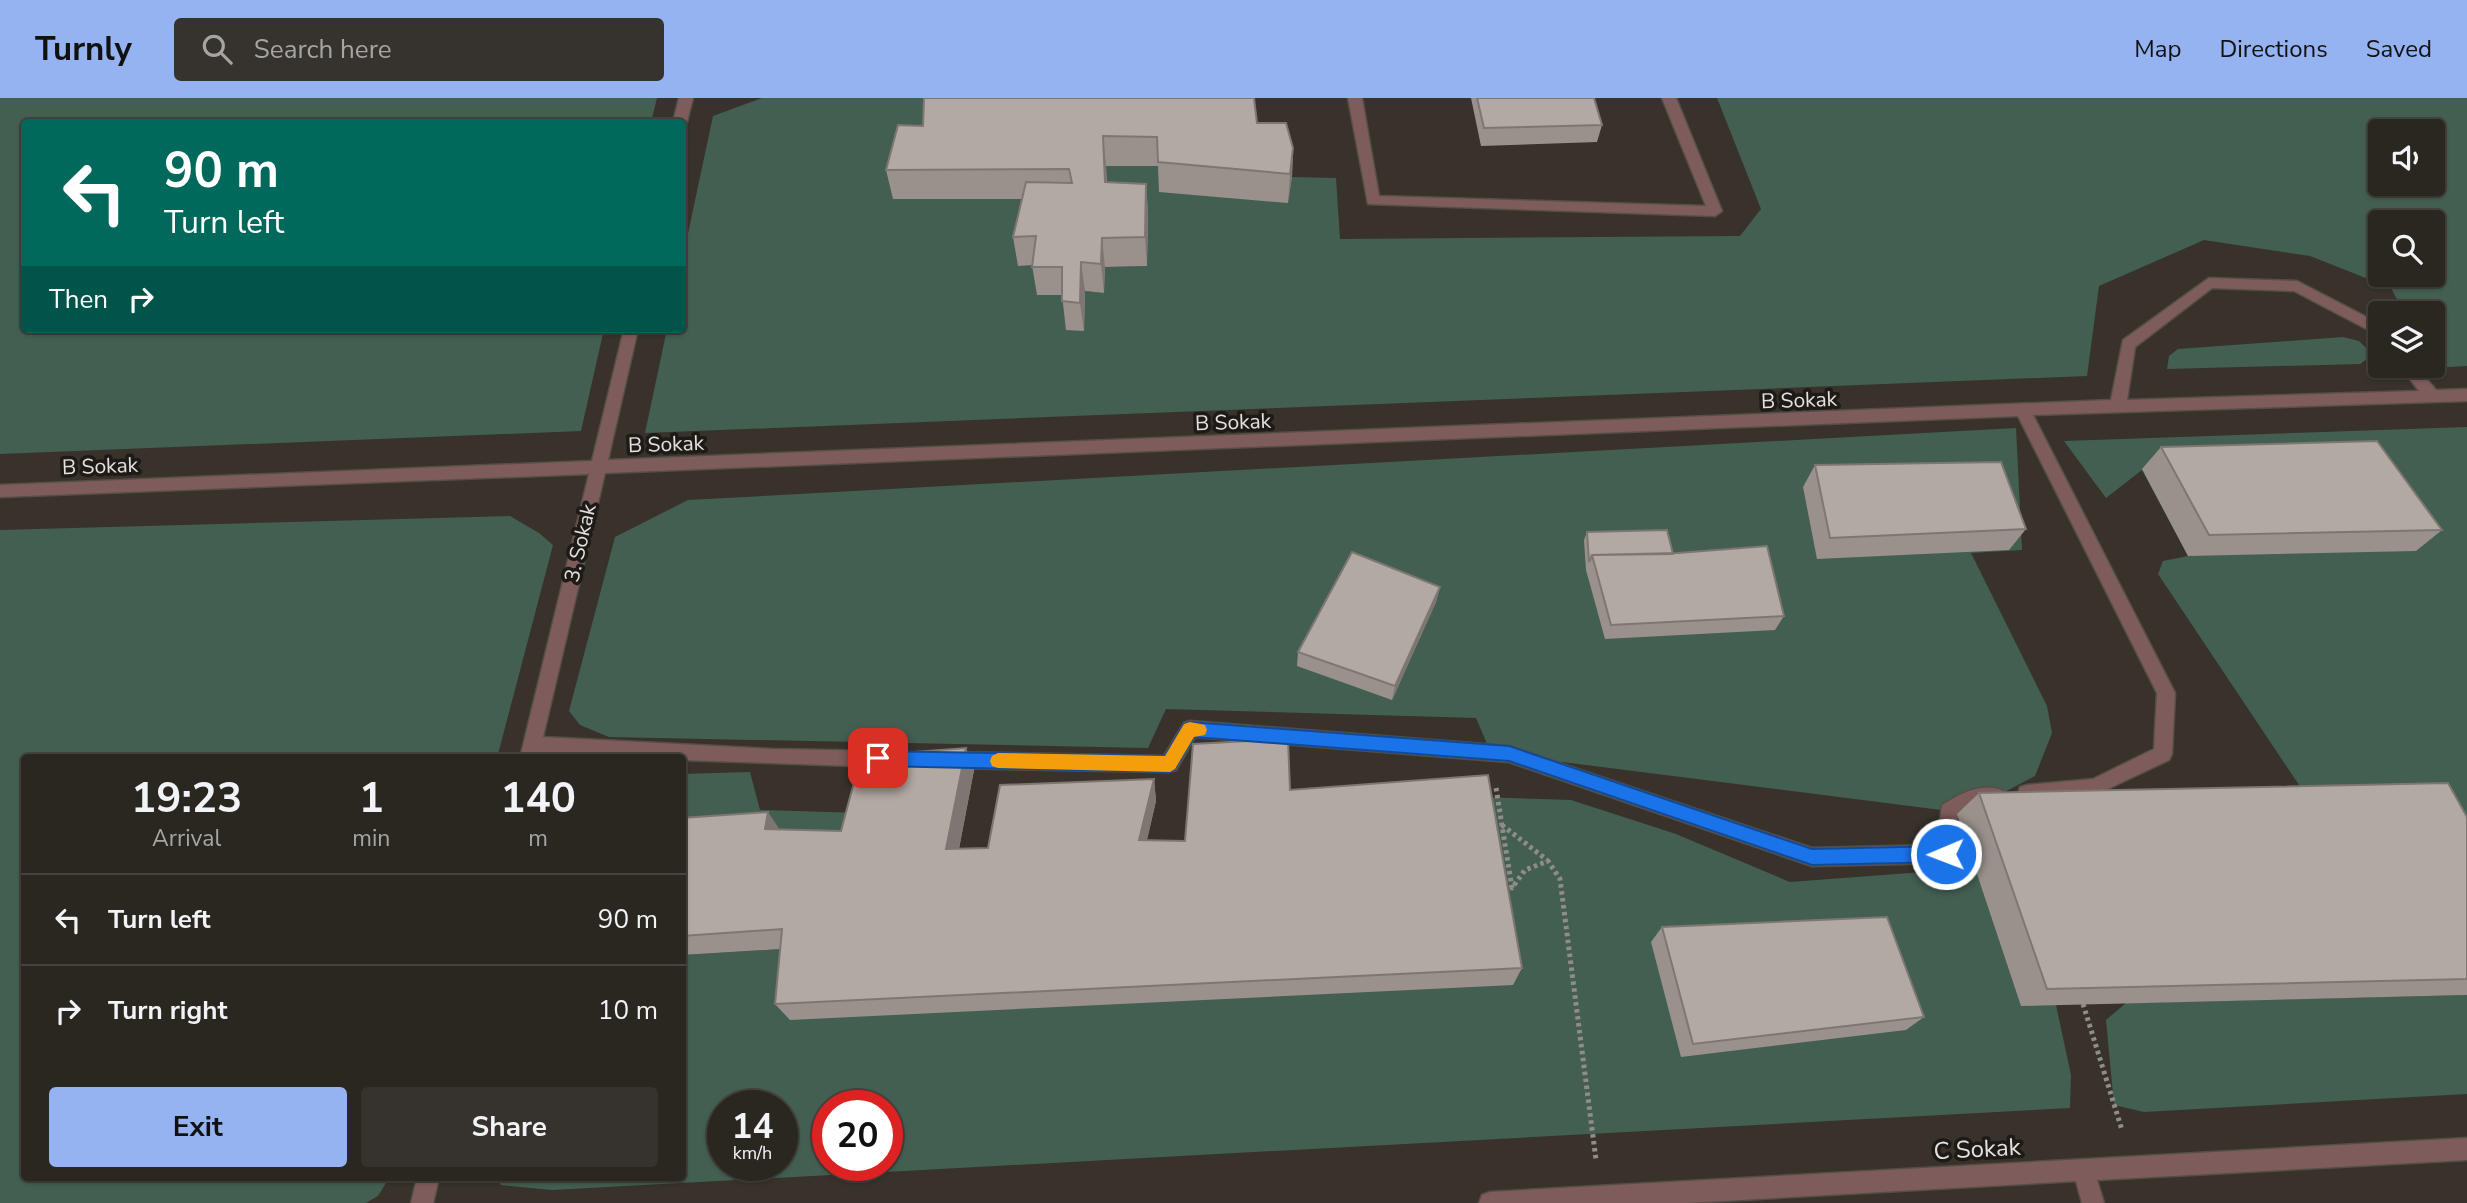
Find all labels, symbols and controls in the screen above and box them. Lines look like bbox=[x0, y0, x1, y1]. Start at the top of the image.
search box bbox=[174, 18, 664, 81]
text: Turnly bbox=[35, 27, 132, 72]
icon: search bbox=[198, 30, 236, 68]
text: Search here bbox=[254, 32, 392, 67]
text: Map bbox=[2134, 33, 2181, 65]
text: Directions bbox=[2219, 33, 2328, 65]
text: Saved bbox=[2366, 33, 2432, 65]
map controls bbox=[2368, 119, 2445, 378]
button: sound bbox=[2368, 119, 2445, 196]
text: 90 m bbox=[164, 137, 279, 204]
icon: left bbox=[49, 147, 140, 238]
text: Turn left bbox=[164, 201, 284, 244]
button: search bbox=[2368, 210, 2445, 287]
icon: right bbox=[122, 280, 160, 318]
text: Then bbox=[49, 282, 108, 317]
button: layers bbox=[2368, 301, 2445, 378]
street label: B Sokak bbox=[1760, 385, 1838, 415]
street label: B Sokak bbox=[1194, 407, 1272, 437]
street label: B Sokak bbox=[627, 429, 705, 459]
street label: B Sokak bbox=[61, 451, 139, 481]
street label: 3. Sokak bbox=[557, 501, 603, 585]
pin bbox=[848, 728, 908, 788]
icon: arrive bbox=[859, 739, 897, 777]
text: 19:23 bbox=[131, 770, 242, 827]
text: 1 bbox=[359, 770, 384, 827]
text: 140 bbox=[500, 770, 576, 827]
position arrow bbox=[1909, 817, 1983, 891]
text: Arrival bbox=[152, 823, 221, 854]
text: min bbox=[352, 823, 390, 854]
text: m bbox=[528, 823, 548, 854]
icon: left bbox=[49, 901, 87, 939]
text: Turn left bbox=[108, 902, 211, 937]
text: 90 m bbox=[598, 902, 658, 937]
icon: right bbox=[49, 992, 87, 1030]
text: Turn right bbox=[108, 993, 227, 1028]
text: 10 m bbox=[598, 993, 658, 1028]
button: Exit bbox=[49, 1087, 347, 1167]
button: Share bbox=[361, 1087, 658, 1167]
speed limit sign: 20 bbox=[812, 1090, 903, 1181]
text: 14 bbox=[731, 1103, 774, 1150]
street label: C Sokak bbox=[1933, 1131, 2022, 1167]
text: km/h bbox=[733, 1141, 772, 1165]

